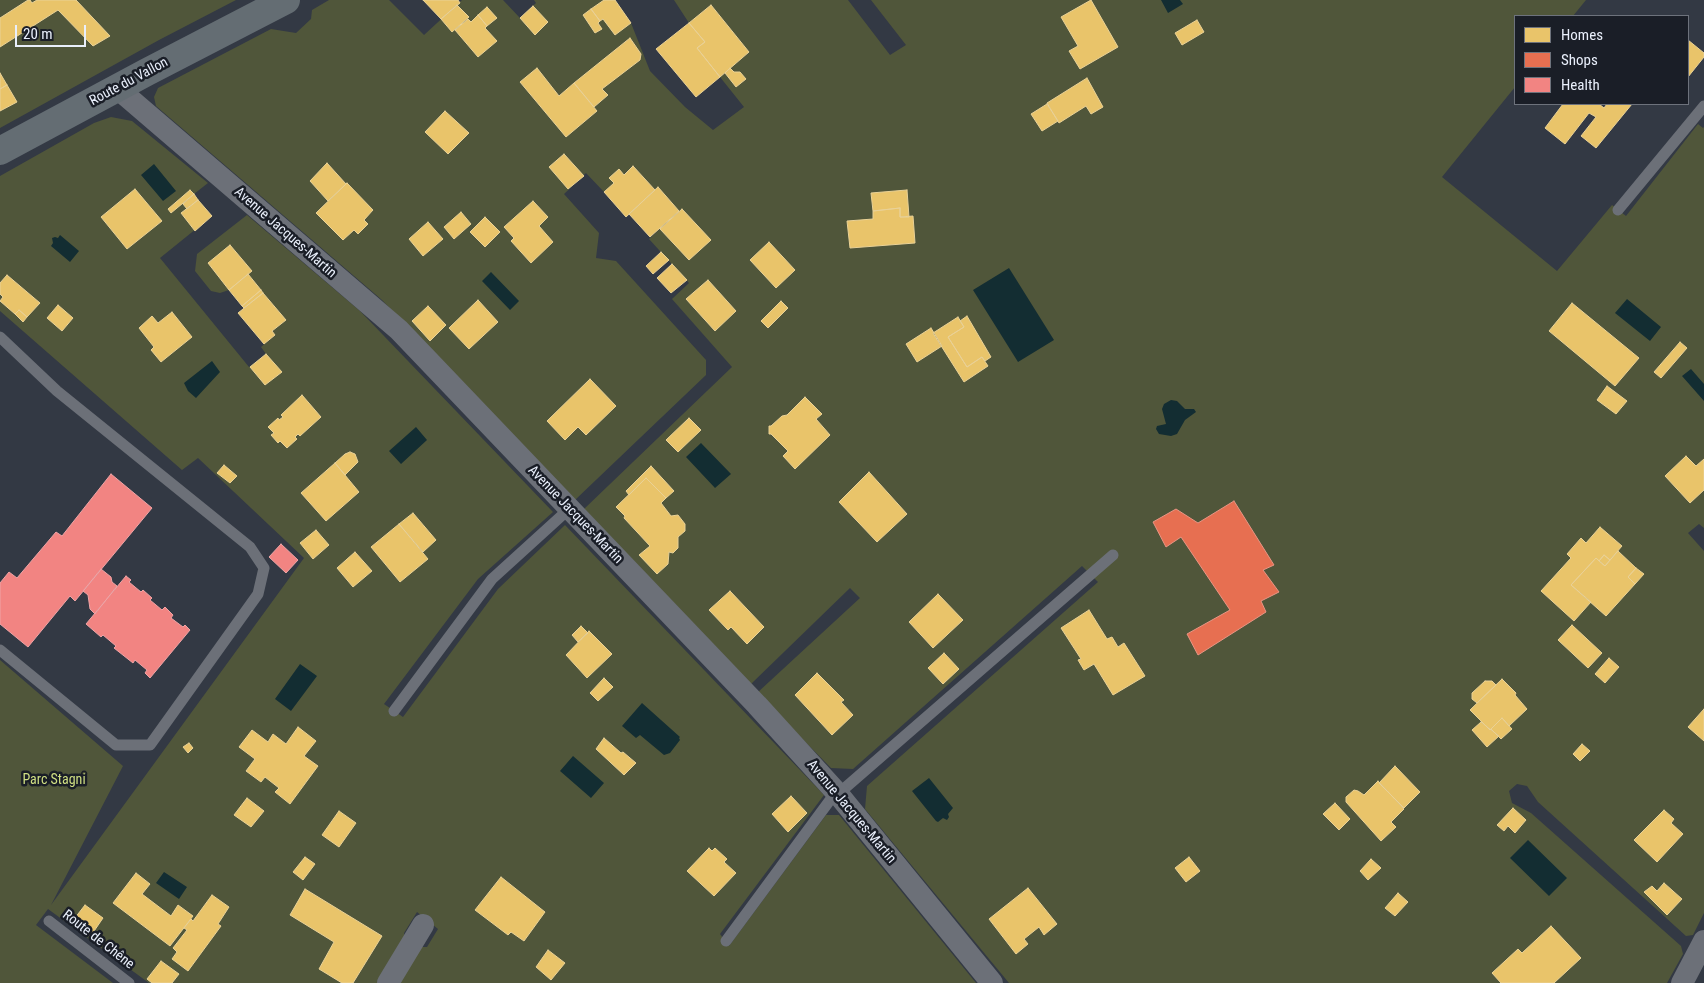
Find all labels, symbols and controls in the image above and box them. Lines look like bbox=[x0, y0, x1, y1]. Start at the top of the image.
scale bar bbox=[18, 15, 89, 47]
legend bbox=[1514, 15, 1689, 105]
text: 20 m bbox=[23, 25, 53, 43]
text: Homes bbox=[1561, 26, 1603, 44]
text: Shops bbox=[1561, 51, 1598, 69]
street label: Route du Vallon bbox=[87, 54, 171, 110]
text: Health bbox=[1561, 76, 1600, 94]
street label: Avenue Jacques-Martin bbox=[231, 184, 339, 282]
street label: Avenue Jacques-Martin bbox=[524, 463, 626, 567]
street label: Avenue Jacques-Martin bbox=[803, 757, 899, 867]
park label: Parc Stagni bbox=[22, 772, 86, 788]
street label: Route de Chêne bbox=[59, 907, 137, 973]

